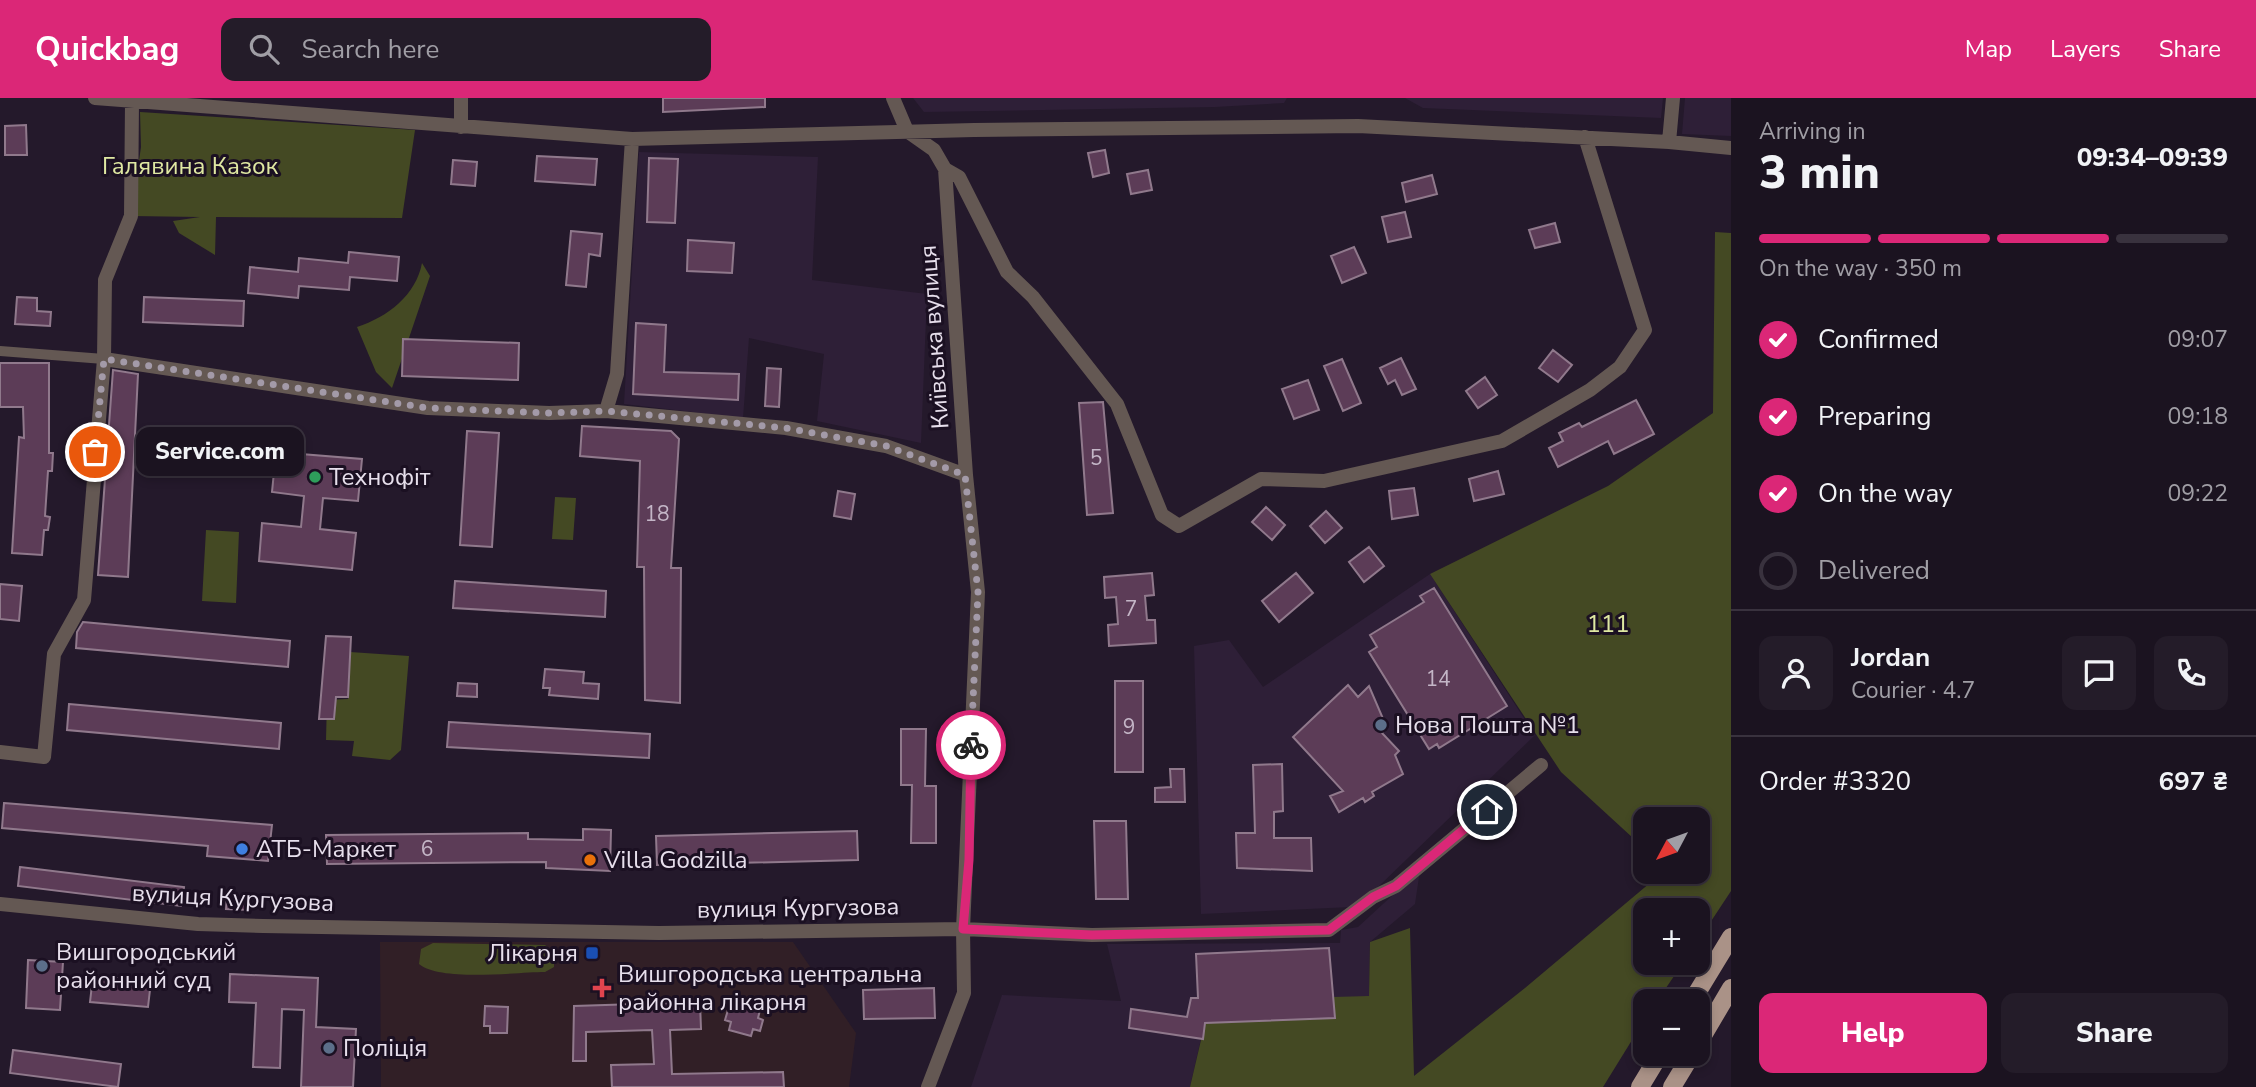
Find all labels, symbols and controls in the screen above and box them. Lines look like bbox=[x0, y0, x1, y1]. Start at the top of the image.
search box bbox=[221, 18, 711, 81]
text: Quickbag bbox=[35, 27, 179, 72]
icon: search bbox=[245, 30, 283, 68]
text: Search here bbox=[301, 32, 439, 67]
text: Map bbox=[1965, 33, 2012, 65]
text: Layers bbox=[2050, 33, 2121, 65]
text: Share bbox=[2159, 33, 2221, 65]
text: Arriving in bbox=[1759, 116, 1866, 147]
text: 09:34–09:39 bbox=[2077, 140, 2228, 175]
text: 3 min bbox=[1759, 141, 1880, 204]
park label: Галявина Казок bbox=[102, 150, 278, 182]
street label: Київська вулиця bbox=[912, 244, 956, 430]
text: On the way · 350 m bbox=[1759, 253, 1962, 284]
icon: check bbox=[1759, 321, 1797, 359]
text: Confirmed bbox=[1818, 322, 1939, 357]
text: 09:07 bbox=[2168, 324, 2228, 355]
icon: check bbox=[1759, 398, 1797, 436]
text: Preparing bbox=[1818, 399, 1931, 434]
text: 09:18 bbox=[2168, 401, 2228, 432]
pin bbox=[65, 422, 125, 482]
callout: Service.com bbox=[137, 428, 305, 476]
icon: bag bbox=[76, 433, 114, 471]
text: Service.com bbox=[155, 436, 285, 467]
house number: 5 bbox=[1090, 444, 1102, 472]
place label: Технофіт bbox=[329, 461, 431, 493]
marker: Технофіт bbox=[307, 469, 323, 485]
icon: check bbox=[1759, 475, 1797, 513]
text: On the way bbox=[1818, 476, 1952, 511]
text: 09:22 bbox=[2168, 478, 2228, 509]
house number: 18 bbox=[644, 500, 670, 528]
text: Delivered bbox=[1818, 553, 1930, 588]
house number: 7 bbox=[1125, 595, 1137, 623]
park label: 111 bbox=[1586, 608, 1630, 640]
button: person bbox=[1759, 636, 1833, 710]
button: chat bbox=[2062, 636, 2136, 710]
button: phone bbox=[2154, 636, 2228, 710]
text: Jordan bbox=[1851, 640, 1930, 675]
house number: 14 bbox=[1425, 665, 1451, 693]
text: Courier · 4.7 bbox=[1851, 675, 1975, 706]
place label: Нова Пошта №1 bbox=[1395, 709, 1580, 741]
courier bbox=[936, 710, 1006, 780]
house number: 9 bbox=[1123, 713, 1135, 741]
marker: Нова Пошта №1 bbox=[1373, 717, 1389, 733]
icon: bike bbox=[952, 726, 990, 764]
text: Order #3320 bbox=[1759, 764, 1911, 799]
text: 697 ₴ bbox=[2159, 764, 2228, 799]
pin bbox=[1457, 780, 1517, 840]
icon: home bbox=[1468, 791, 1506, 829]
north arrow bbox=[1633, 807, 1710, 884]
map controls bbox=[1633, 807, 1710, 1066]
place label: АТБ-Маркет bbox=[256, 833, 396, 865]
house number: 6 bbox=[421, 835, 433, 863]
marker: АТБ-Маркет bbox=[234, 841, 250, 857]
place label: Villa Godzilla bbox=[603, 844, 748, 876]
marker: Villa Godzilla bbox=[582, 852, 598, 868]
street label: вулиця Кургузова bbox=[131, 877, 335, 919]
street label: вулиця Кургузова bbox=[697, 890, 899, 926]
button: + bbox=[1633, 898, 1710, 975]
place label: Вишгородський районний суд bbox=[56, 936, 236, 996]
place label: Лікарня bbox=[488, 937, 578, 969]
marker: Лікарня bbox=[584, 945, 600, 961]
marker: Вишгородський районний суд bbox=[34, 958, 50, 974]
place label: Вишгородська центральна районна лікарня bbox=[618, 958, 922, 1018]
marker: Вишгородська центральна районна лікарня bbox=[592, 978, 612, 998]
button: − bbox=[1633, 989, 1710, 1066]
button: Help bbox=[1759, 993, 1987, 1073]
button: Share bbox=[2001, 993, 2228, 1073]
place label: Поліція bbox=[343, 1032, 427, 1064]
marker: Поліція bbox=[321, 1040, 337, 1056]

